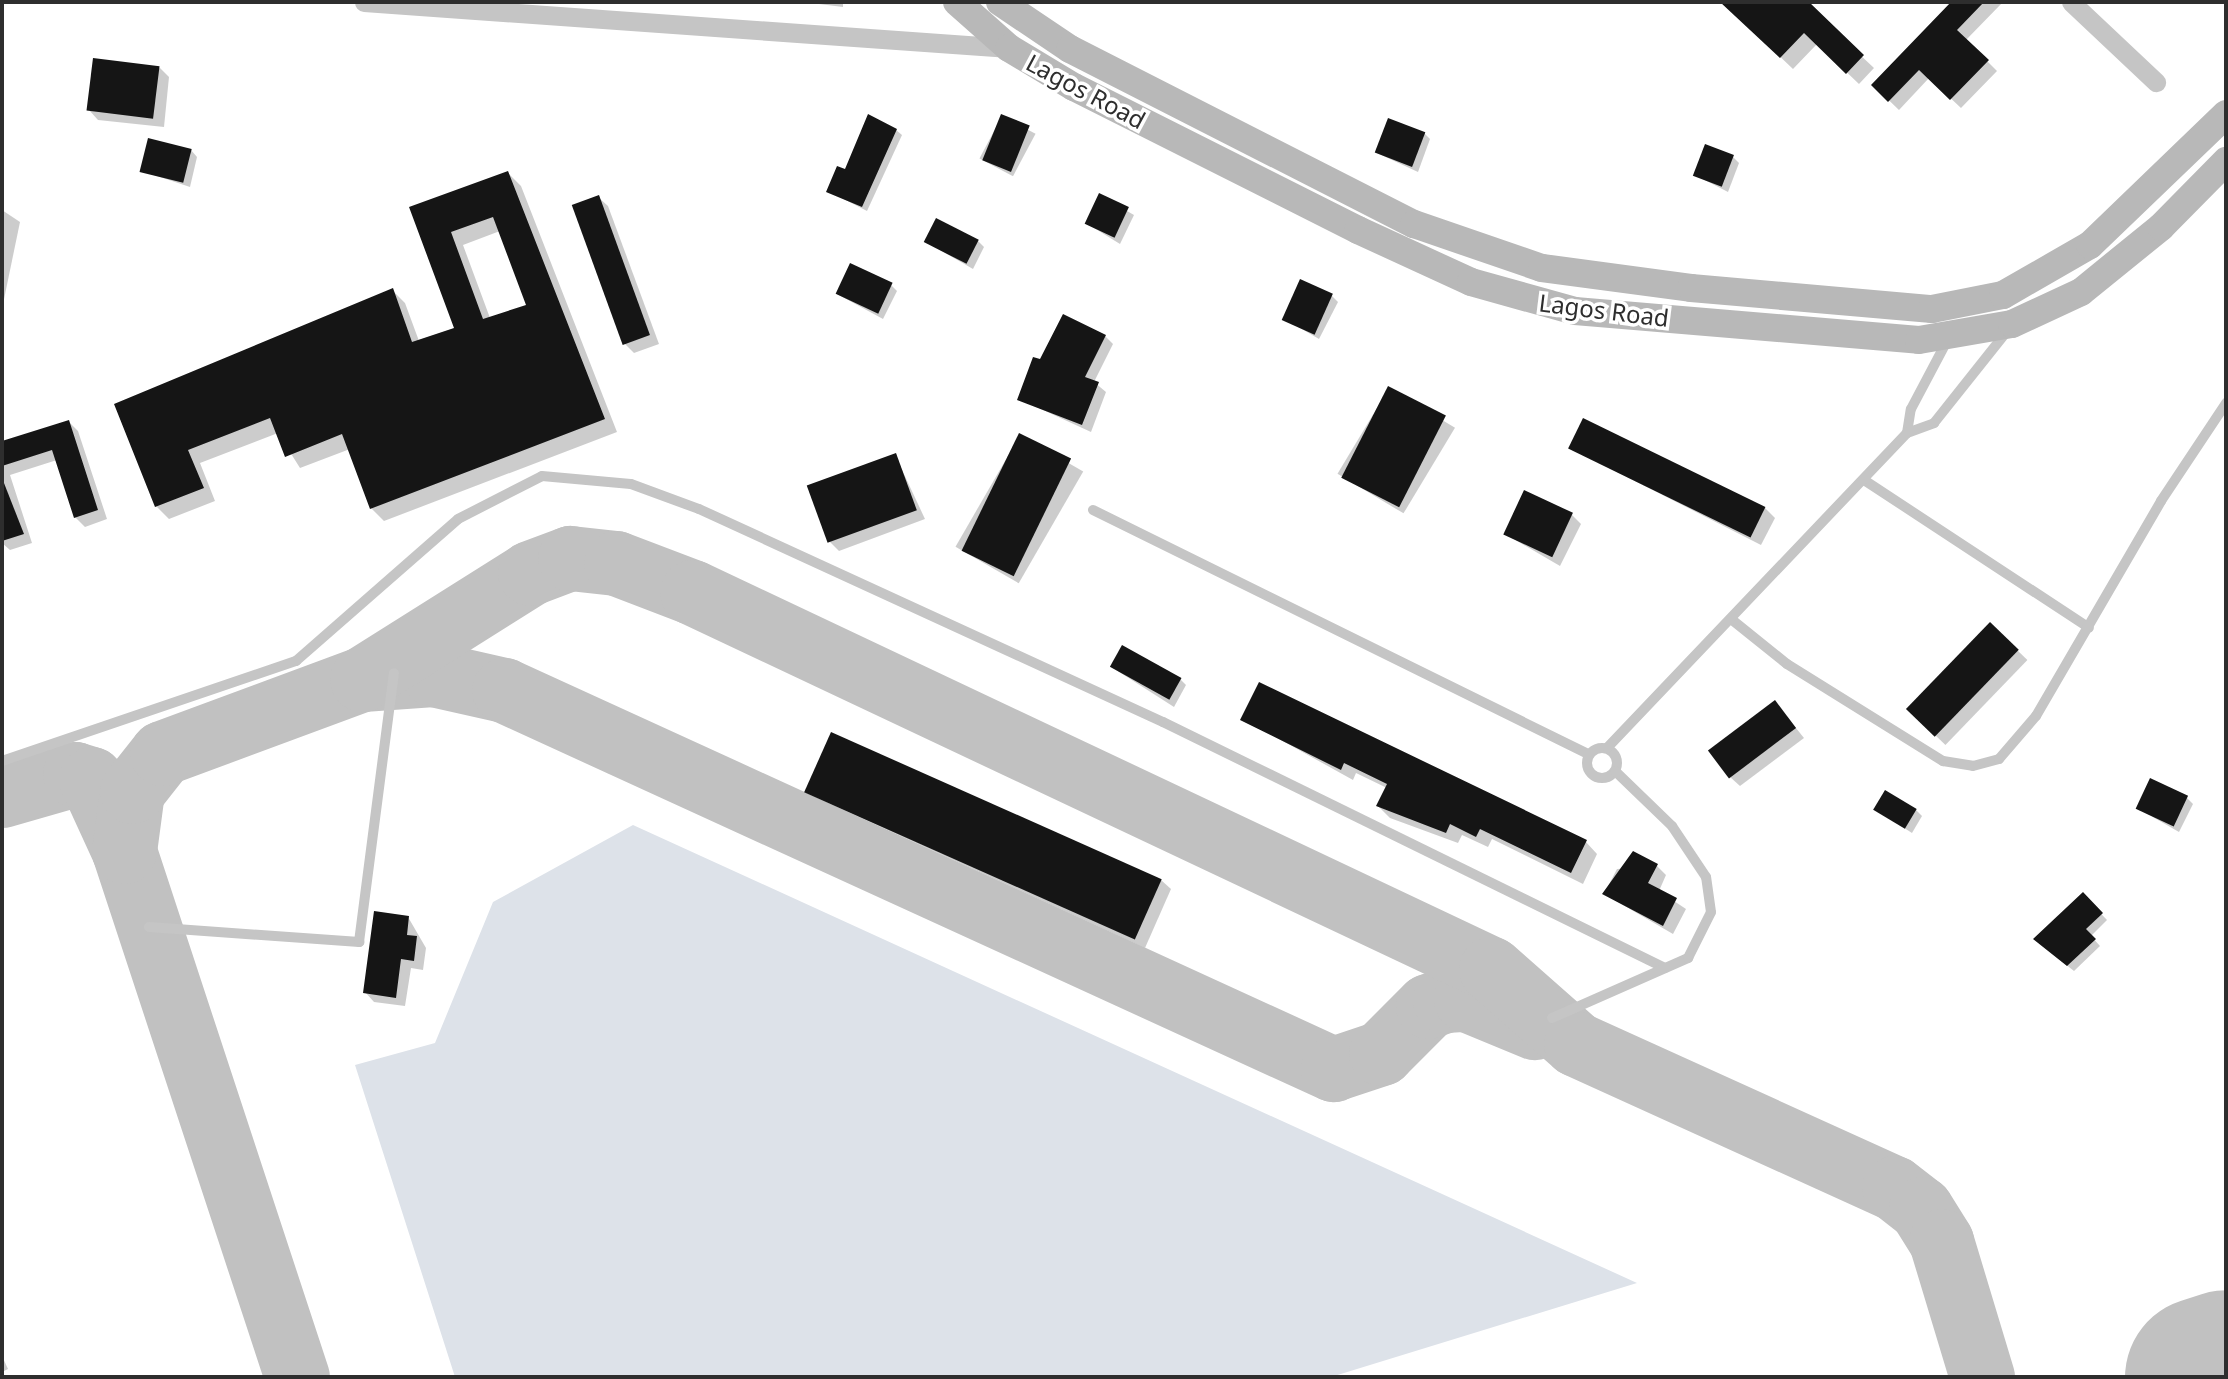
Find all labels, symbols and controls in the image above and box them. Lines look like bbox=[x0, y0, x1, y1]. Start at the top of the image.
street label: Lagos Road bbox=[1022, 48, 1150, 134]
street label: Lagos Road bbox=[1537, 288, 1671, 332]

